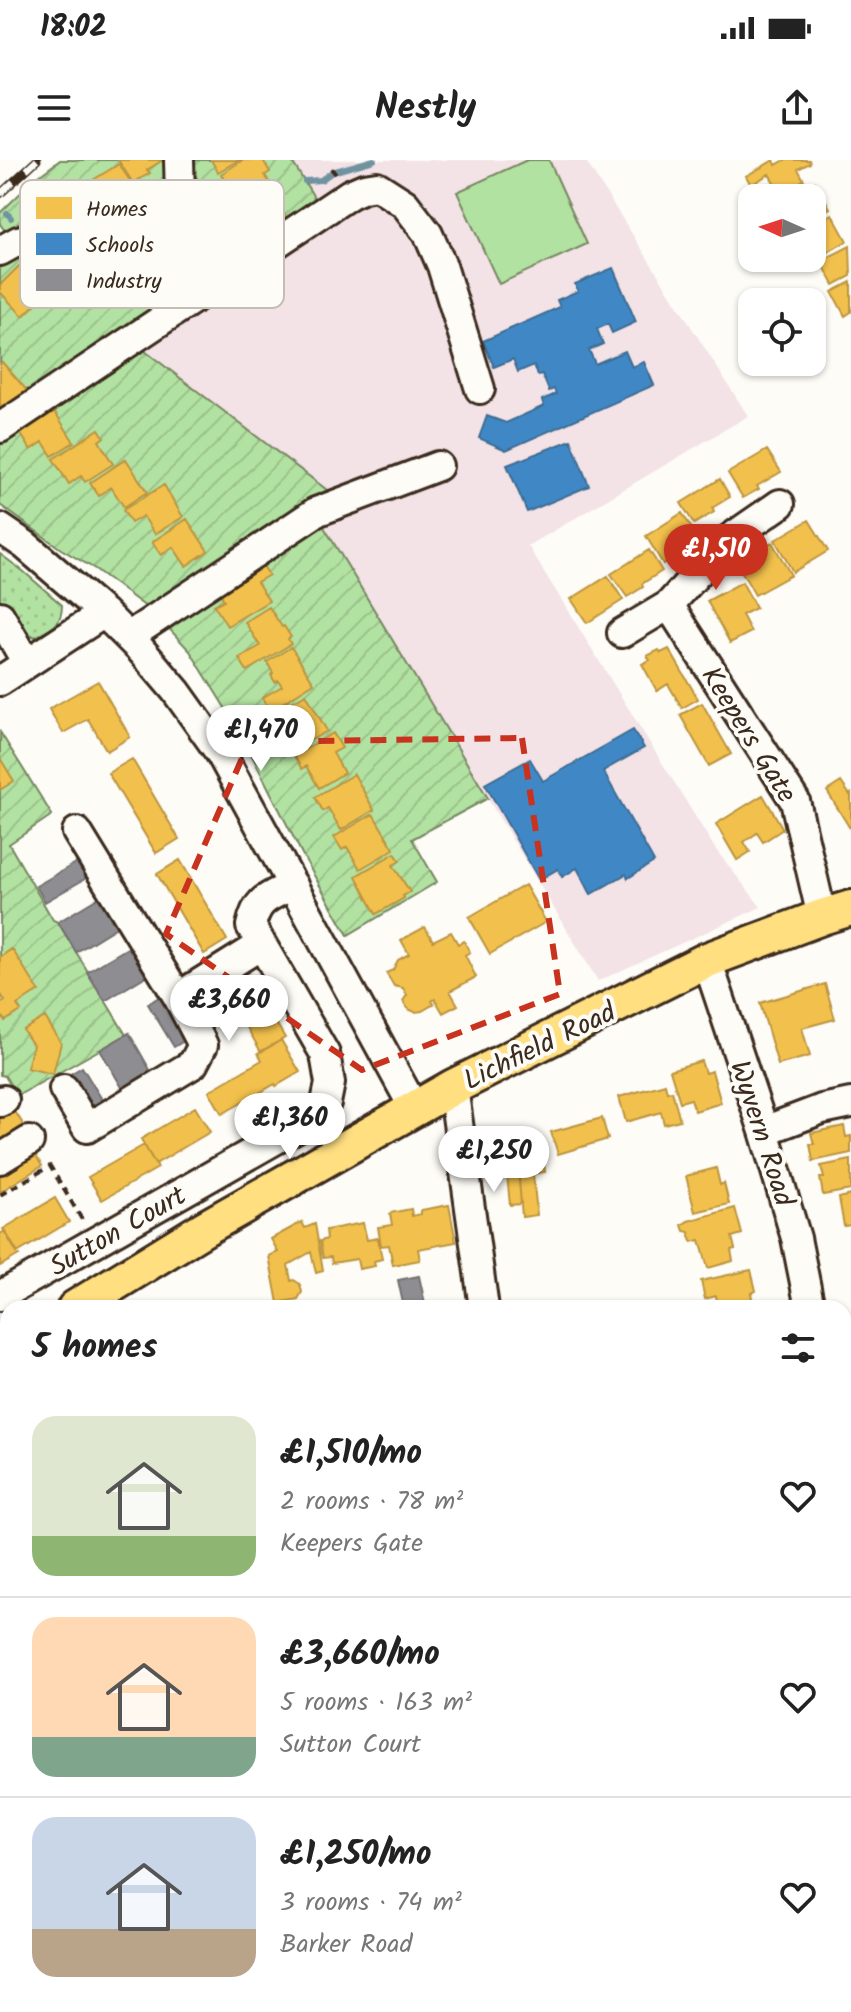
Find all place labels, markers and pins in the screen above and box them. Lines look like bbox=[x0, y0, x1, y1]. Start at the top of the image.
pin: £1,510 bbox=[651, 524, 781, 592]
pin: £1,470 bbox=[196, 705, 326, 773]
pin: £3,660 bbox=[164, 975, 294, 1043]
pin: £1,360 bbox=[225, 1093, 355, 1161]
pin: £1,250 bbox=[429, 1126, 559, 1194]

